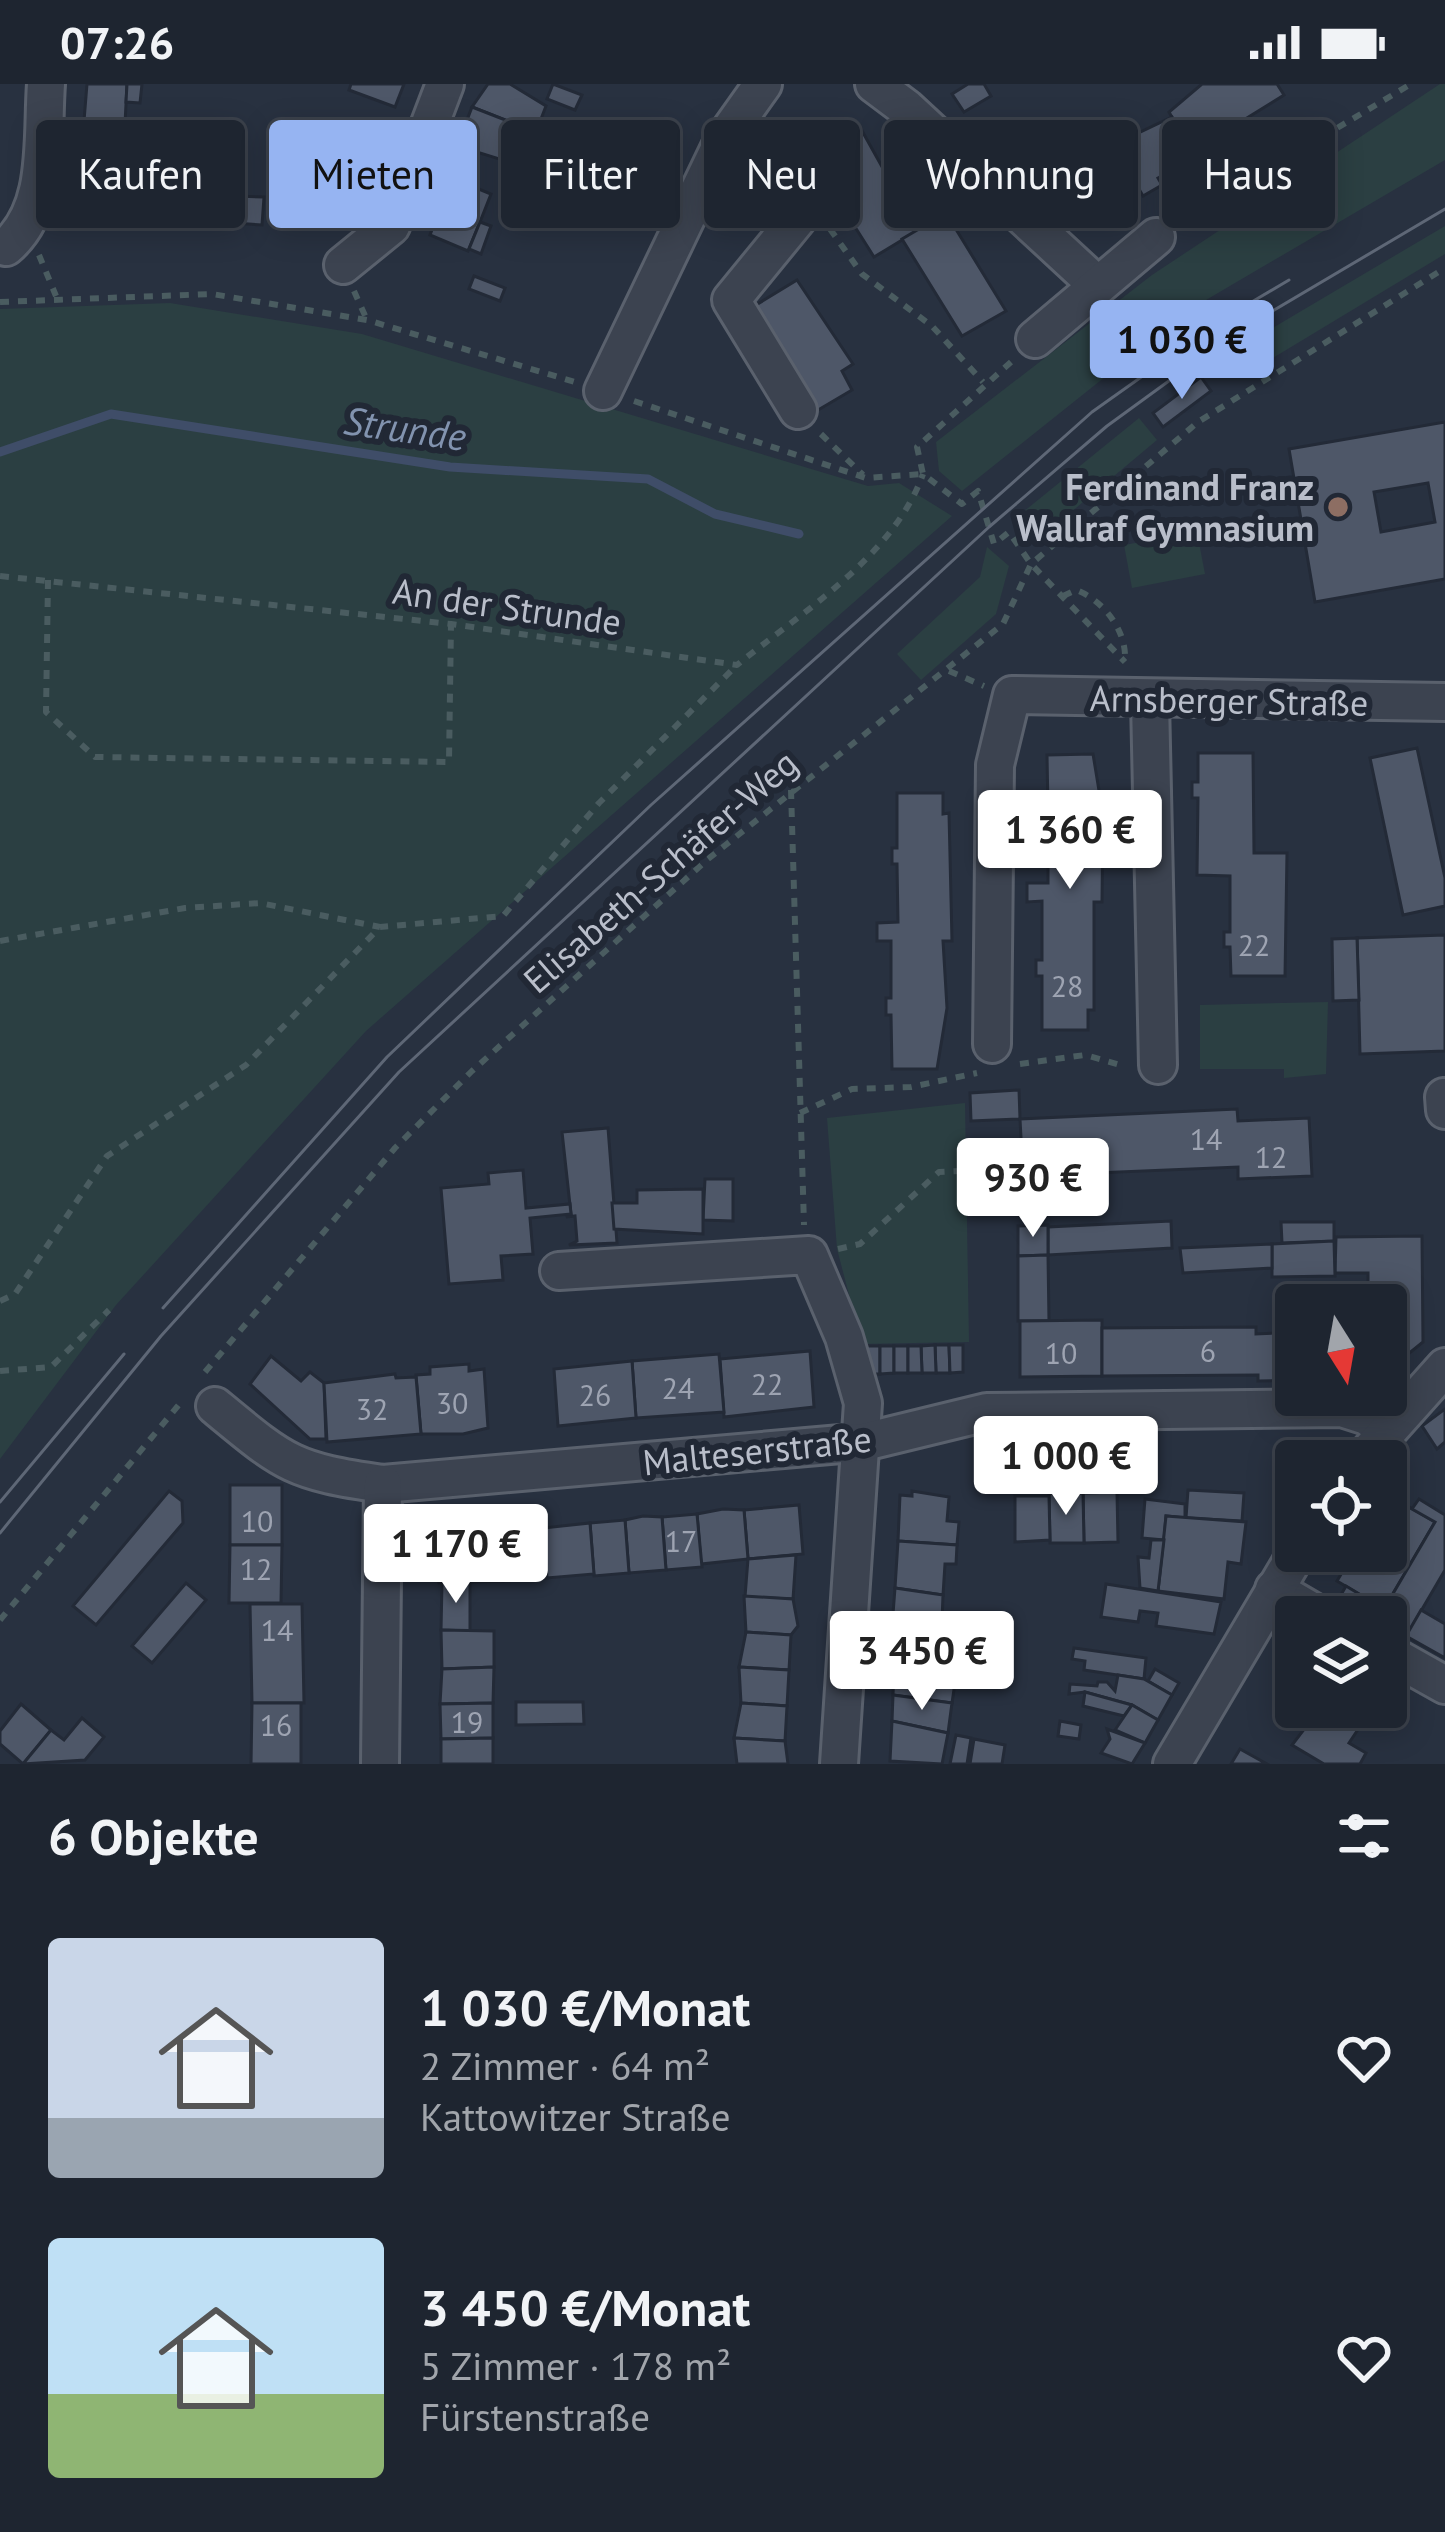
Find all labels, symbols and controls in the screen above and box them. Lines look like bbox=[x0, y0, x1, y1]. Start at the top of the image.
text: 07:26 bbox=[60, 13, 174, 71]
chip: Kaufen bbox=[36, 120, 245, 228]
chip: Mieten bbox=[269, 120, 477, 228]
chip: Filter bbox=[501, 120, 680, 228]
chip: Neu bbox=[704, 120, 860, 228]
chip: Wohnung bbox=[884, 120, 1138, 228]
chip: Haus bbox=[1162, 120, 1335, 228]
pin: 1 030 € bbox=[1071, 300, 1293, 402]
text: 1 030 € bbox=[1117, 313, 1247, 364]
water label: Strunde bbox=[341, 394, 469, 462]
place label: Ferdinand Franz Wallraf Gymnasium bbox=[1016, 463, 1314, 551]
marker: Ferdinand Franz Wallraf Gymnasium bbox=[1325, 494, 1351, 520]
street label: An der Strunde bbox=[390, 567, 624, 645]
street label: Arnsberger Straße bbox=[1089, 674, 1369, 726]
street label: Elisabeth-Schäfer-Weg bbox=[513, 739, 807, 1003]
pin: 1 360 € bbox=[959, 790, 1181, 892]
text: 1 360 € bbox=[1005, 803, 1135, 854]
house number: 22 bbox=[1238, 925, 1270, 964]
house number: 28 bbox=[1051, 966, 1083, 1005]
house number: 14 bbox=[1190, 1119, 1222, 1158]
house number: 12 bbox=[1255, 1137, 1287, 1176]
pin: 930 € bbox=[949, 1138, 1117, 1240]
text: 930 € bbox=[984, 1151, 1082, 1202]
north arrow bbox=[1275, 1284, 1407, 1416]
map controls bbox=[1275, 1284, 1407, 1728]
house number: 6 bbox=[1200, 1331, 1216, 1370]
house number: 10 bbox=[1045, 1333, 1077, 1372]
house number: 22 bbox=[751, 1364, 783, 1403]
house number: 24 bbox=[662, 1368, 694, 1407]
house number: 26 bbox=[579, 1375, 611, 1414]
house number: 30 bbox=[436, 1383, 468, 1422]
house number: 32 bbox=[356, 1389, 388, 1428]
street label: Malteserstraße bbox=[640, 1415, 874, 1485]
pin: 1 000 € bbox=[955, 1416, 1177, 1518]
text: 1 000 € bbox=[1001, 1429, 1131, 1480]
button: locate bbox=[1275, 1440, 1407, 1572]
house number: 10 bbox=[241, 1501, 273, 1540]
pin: 1 170 € bbox=[345, 1504, 567, 1606]
text: 1 170 € bbox=[391, 1517, 521, 1568]
house number: 17 bbox=[665, 1521, 697, 1560]
house number: 12 bbox=[240, 1549, 272, 1588]
button: layers bbox=[1275, 1596, 1407, 1728]
house number: 14 bbox=[261, 1610, 293, 1649]
pin: 3 450 € bbox=[811, 1611, 1033, 1713]
text: 3 450 € bbox=[857, 1624, 987, 1675]
house number: 19 bbox=[451, 1702, 483, 1741]
house number: 16 bbox=[260, 1705, 292, 1744]
text: 6 Objekte bbox=[48, 1803, 259, 1869]
icon: filters bbox=[1331, 1803, 1397, 1869]
text: 1 030 €/Monat bbox=[420, 1974, 750, 2040]
icon: home bbox=[144, 1986, 288, 2130]
icon: heart bbox=[1331, 2025, 1397, 2091]
text: 2 Zimmer · 64 m² bbox=[420, 2040, 710, 2091]
text: Kattowitzer Straße bbox=[420, 2091, 731, 2142]
text: 3 450 €/Monat bbox=[420, 2274, 750, 2340]
icon: home bbox=[144, 2286, 288, 2430]
icon: heart bbox=[1331, 2325, 1397, 2391]
text: 5 Zimmer · 178 m² bbox=[420, 2340, 731, 2391]
text: Fürstenstraße bbox=[420, 2391, 650, 2442]

